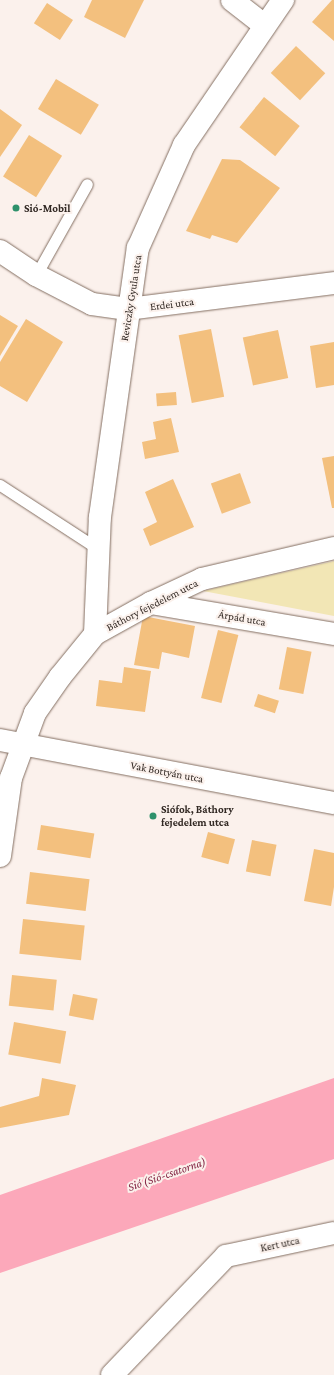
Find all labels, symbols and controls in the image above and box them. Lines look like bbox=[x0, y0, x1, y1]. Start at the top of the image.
place label: Sió-Mobil bbox=[24, 201, 70, 215]
marker: Sió-Mobil bbox=[11, 203, 21, 213]
street label: Reviczky Gyula utca bbox=[118, 254, 144, 342]
street label: Erdei utca bbox=[149, 295, 195, 313]
street label: Báthory fejedelem utca bbox=[104, 576, 200, 634]
street label: Árpád utca bbox=[217, 607, 267, 629]
street label: Vak Bottyán utca bbox=[129, 758, 205, 786]
place label: Siófok, Báthory fejedelem utca bbox=[161, 803, 233, 829]
marker: Siófok, Báthory fejedelem utca bbox=[148, 811, 158, 821]
water label: Sió (Sió-csatorna) bbox=[126, 1155, 208, 1195]
street label: Kert utca bbox=[259, 1233, 301, 1255]

